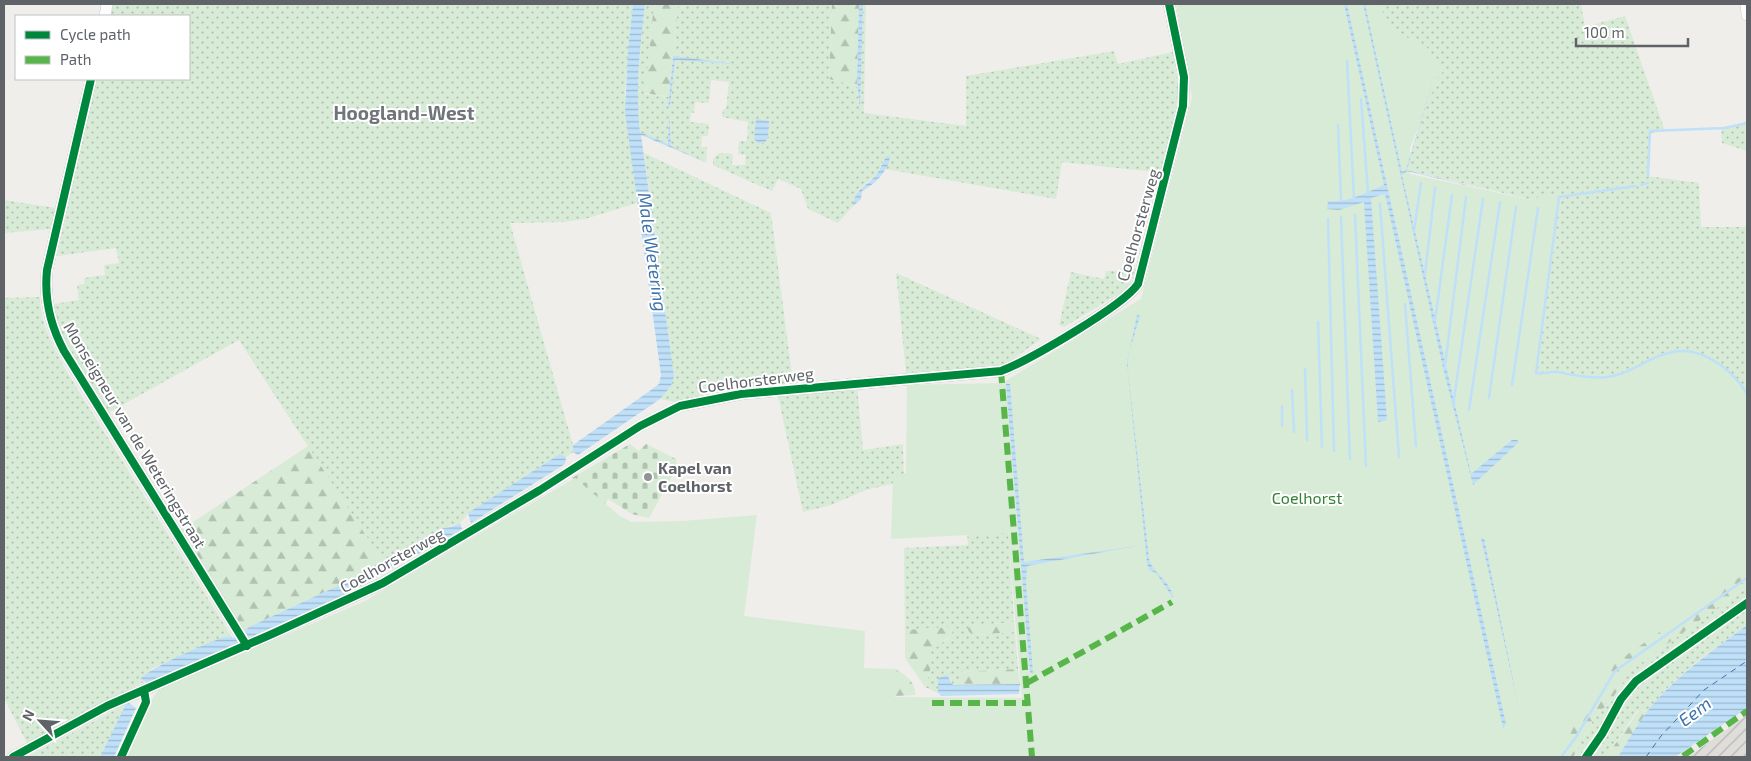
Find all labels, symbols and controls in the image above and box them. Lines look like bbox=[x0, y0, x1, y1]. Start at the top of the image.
legend bbox=[15, 15, 190, 80]
scale bar bbox=[1576, 15, 1688, 47]
text: 100 m bbox=[1584, 23, 1625, 41]
text: Cycle path bbox=[60, 25, 131, 43]
text: Path bbox=[60, 50, 91, 68]
district label: Hoogland-West bbox=[333, 101, 475, 124]
street label: Coelhorsterweg bbox=[1112, 166, 1163, 283]
water label: Male Wetering bbox=[634, 191, 672, 313]
street label: Monseigneur van de Weteringstraat bbox=[60, 318, 211, 551]
street label: Coelhorsterweg bbox=[697, 363, 815, 396]
place label: Kapel van Coelhorst bbox=[658, 458, 733, 495]
marker: Kapel van Coelhorst bbox=[642, 471, 654, 483]
park label: Coelhorst bbox=[1272, 488, 1342, 507]
street label: Coelhorsterweg bbox=[336, 523, 447, 596]
water label: Eem bbox=[1674, 692, 1715, 731]
north arrow bbox=[15, 696, 65, 746]
text: N bbox=[18, 707, 38, 723]

